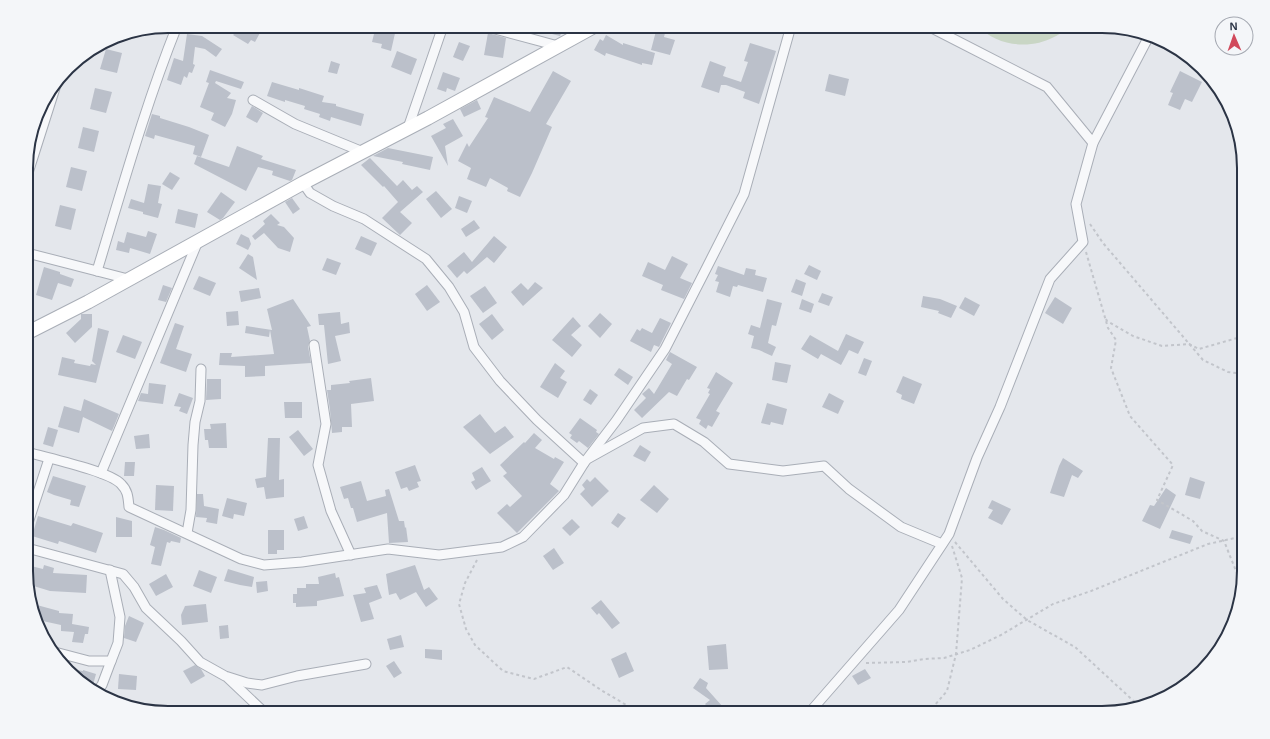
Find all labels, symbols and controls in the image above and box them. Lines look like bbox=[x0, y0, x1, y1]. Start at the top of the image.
north arrow bbox=[1214, 16, 1254, 56]
text: N bbox=[1229, 20, 1238, 32]

